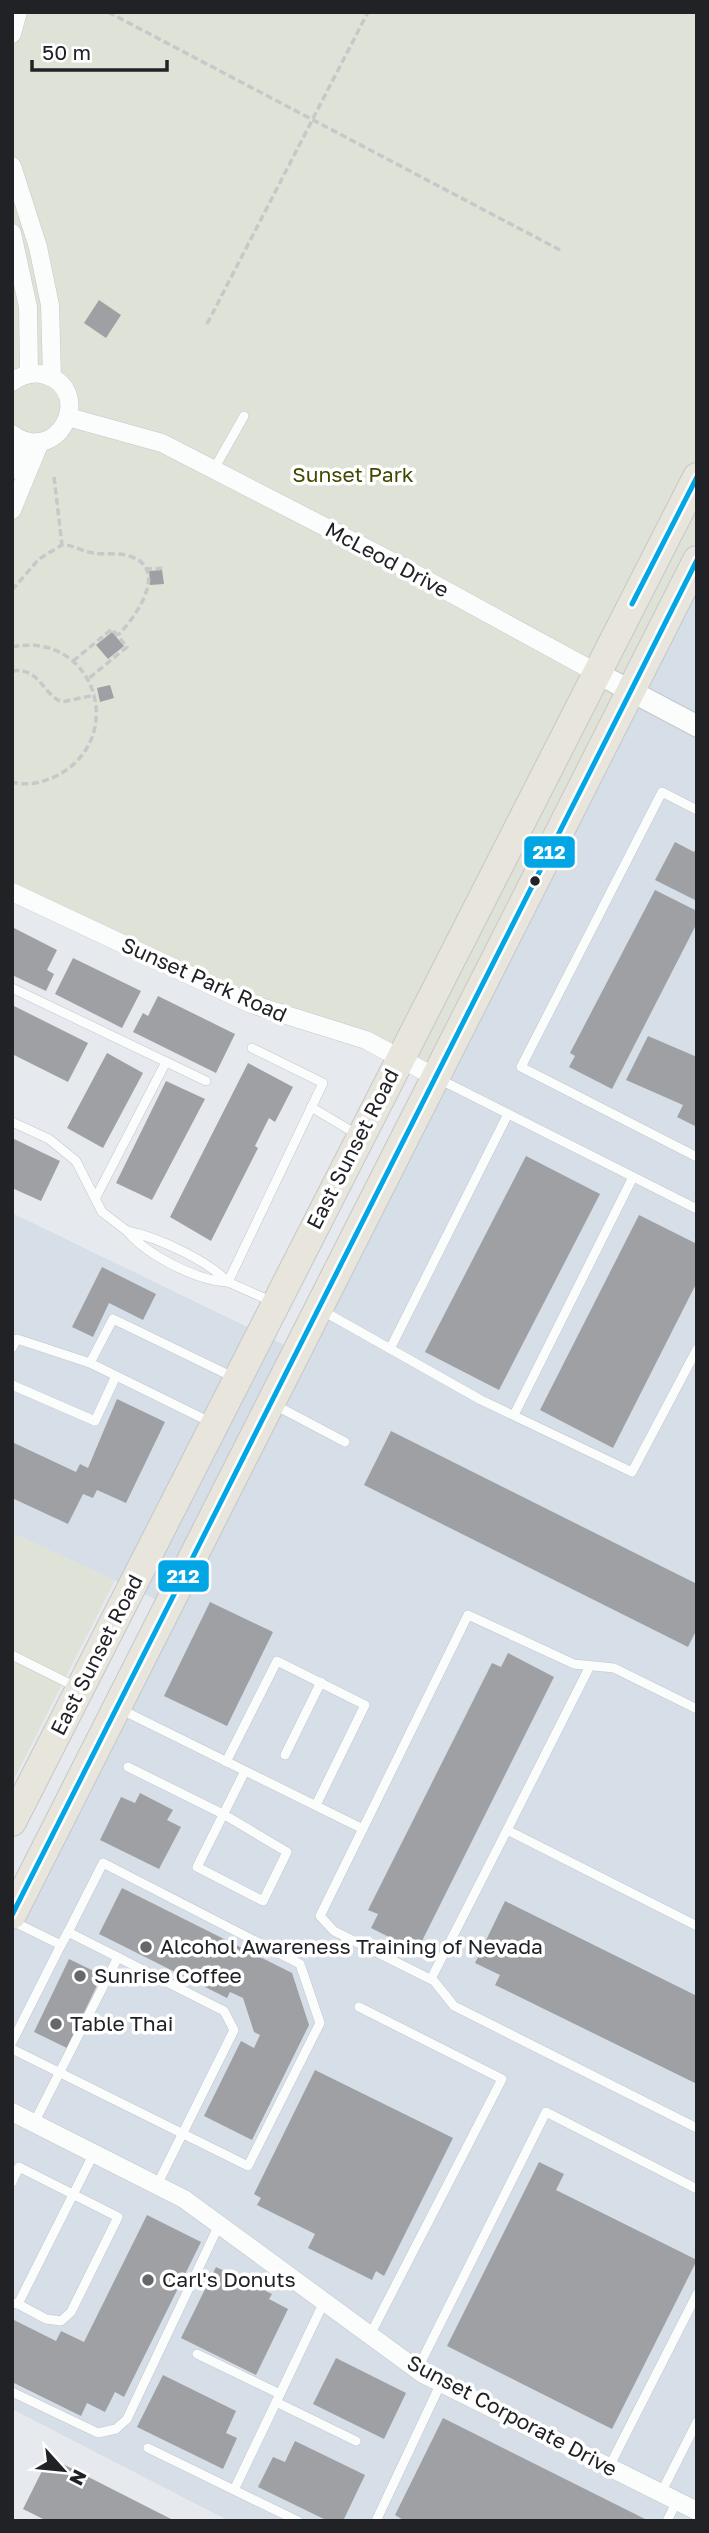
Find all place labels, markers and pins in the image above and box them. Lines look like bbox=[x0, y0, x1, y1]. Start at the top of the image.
unlabelled marker bbox=[528, 874, 542, 888]
place label: Alcohol Awareness Training of Nevada bbox=[160, 1933, 543, 1959]
marker: Alcohol Awareness Training of Nevada bbox=[138, 1939, 154, 1955]
place label: Sunrise Coffee bbox=[94, 1962, 242, 1988]
marker: Sunrise Coffee bbox=[72, 1968, 88, 1984]
place label: Table Thai bbox=[70, 2010, 173, 2036]
marker: Table Thai bbox=[48, 2016, 64, 2032]
place label: Carl's Donuts bbox=[162, 2266, 296, 2292]
marker: Carl's Donuts bbox=[140, 2272, 156, 2288]

